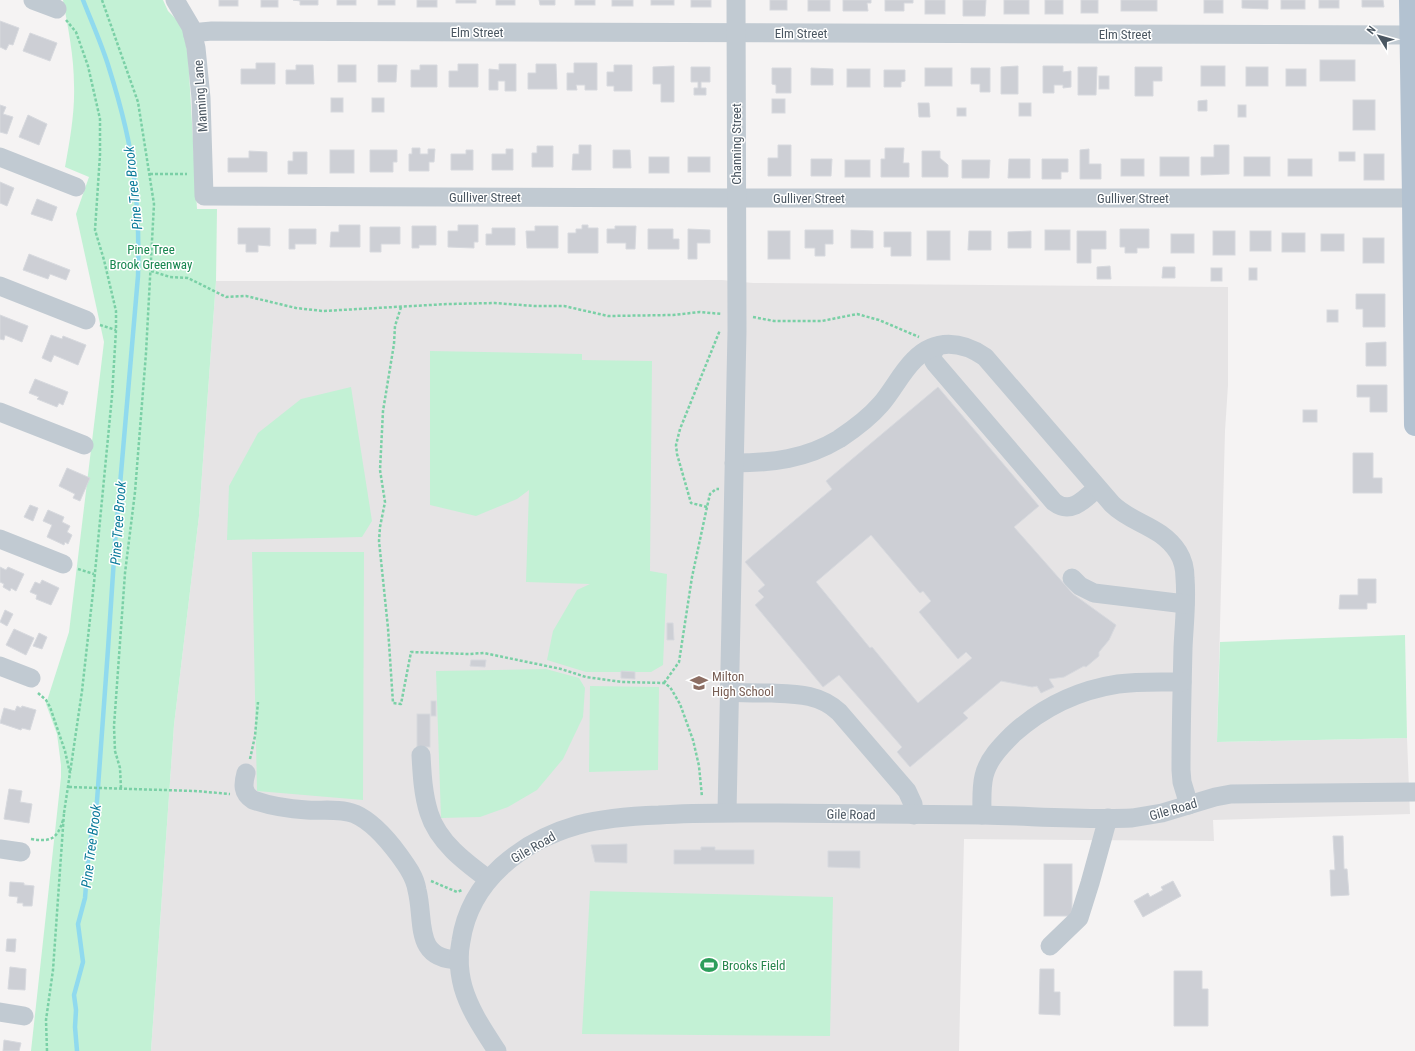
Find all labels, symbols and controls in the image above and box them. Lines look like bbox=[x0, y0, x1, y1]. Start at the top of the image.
north arrow bbox=[1359, 16, 1399, 56]
text: N bbox=[1364, 23, 1379, 37]
street label: Elm Street bbox=[451, 25, 503, 40]
street label: Elm Street bbox=[775, 26, 827, 41]
street label: Elm Street bbox=[1099, 27, 1151, 42]
street label: Manning Lane bbox=[191, 59, 210, 132]
street label: Channing Street bbox=[729, 103, 744, 185]
water label: Pine Tree Brook bbox=[121, 144, 145, 231]
street label: Gulliver Street bbox=[449, 190, 521, 205]
street label: Gulliver Street bbox=[773, 191, 845, 206]
street label: Gulliver Street bbox=[1097, 191, 1169, 206]
park label: Pine Tree Brook Greenway bbox=[110, 242, 193, 272]
water label: Pine Tree Brook bbox=[107, 480, 129, 566]
place label: Milton High School bbox=[712, 669, 774, 699]
school or university icon: Milton High School bbox=[689, 673, 709, 693]
street label: Gile Road bbox=[1148, 796, 1199, 823]
water label: Pine Tree Brook bbox=[78, 802, 104, 889]
street label: Gile Road bbox=[826, 807, 876, 822]
street label: Gile Road bbox=[508, 829, 558, 866]
sports icon: Brooks Field bbox=[699, 955, 719, 975]
place label: Brooks Field bbox=[722, 958, 786, 973]

